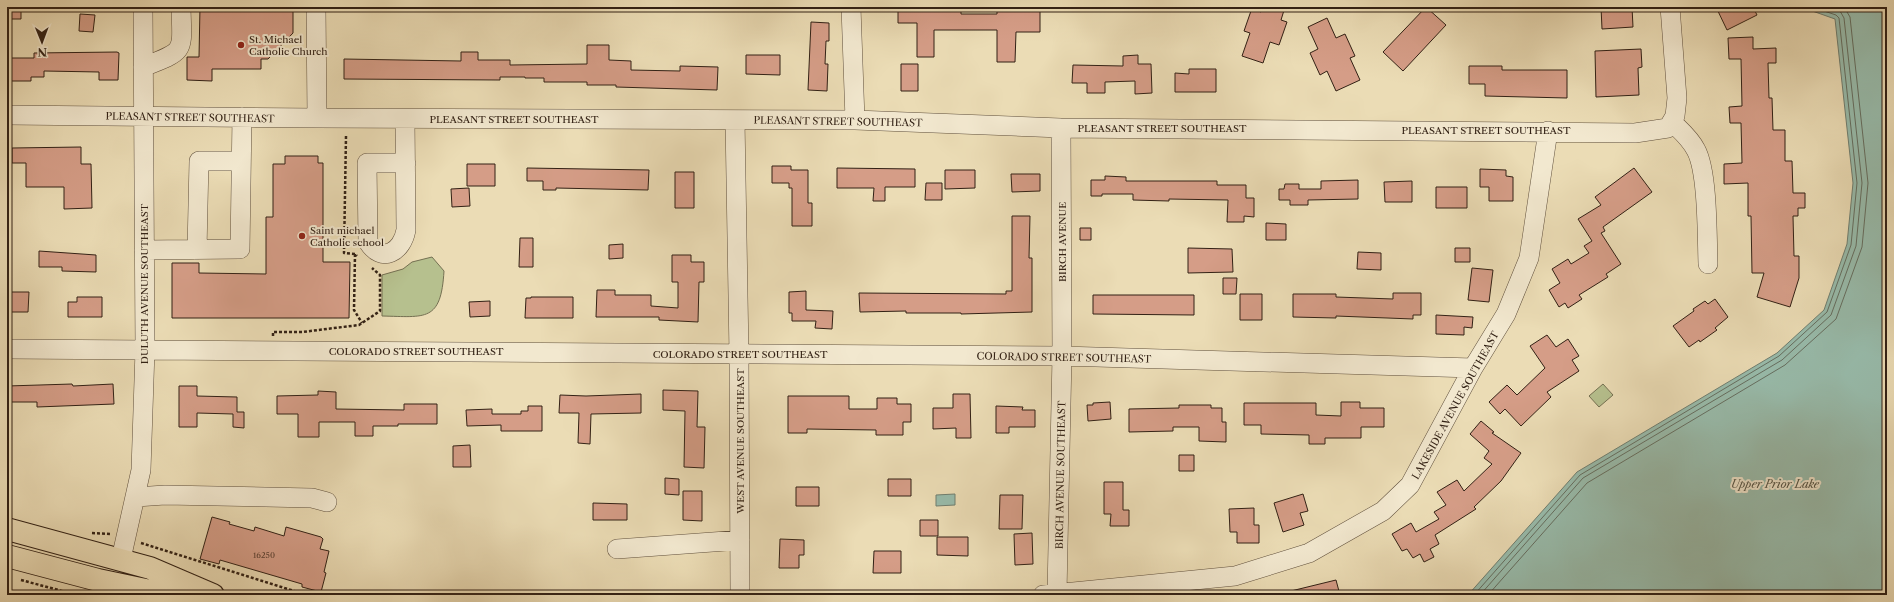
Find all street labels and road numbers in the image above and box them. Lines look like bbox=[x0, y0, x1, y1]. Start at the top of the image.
street label: PLEASANT STREET SOUTHEAST bbox=[105, 110, 275, 125]
street label: PLEASANT STREET SOUTHEAST bbox=[429, 113, 599, 126]
street label: PLEASANT STREET SOUTHEAST bbox=[753, 114, 923, 129]
street label: PLEASANT STREET SOUTHEAST bbox=[1077, 122, 1247, 135]
street label: PLEASANT STREET SOUTHEAST bbox=[1401, 124, 1571, 137]
street label: BIRCH AVENUE bbox=[1056, 202, 1069, 282]
street label: DULUTH AVENUE SOUTHEAST bbox=[138, 203, 151, 364]
street label: LAKESIDE AVENUE SOUTHEAST bbox=[1409, 328, 1502, 482]
street label: COLORADO STREET SOUTHEAST bbox=[329, 345, 504, 358]
street label: COLORADO STREET SOUTHEAST bbox=[653, 348, 828, 361]
street label: COLORADO STREET SOUTHEAST bbox=[977, 349, 1152, 366]
street label: WEST AVENUE SOUTHEAST bbox=[734, 368, 747, 515]
street label: BIRCH AVENUE SOUTHEAST bbox=[1053, 400, 1068, 549]

